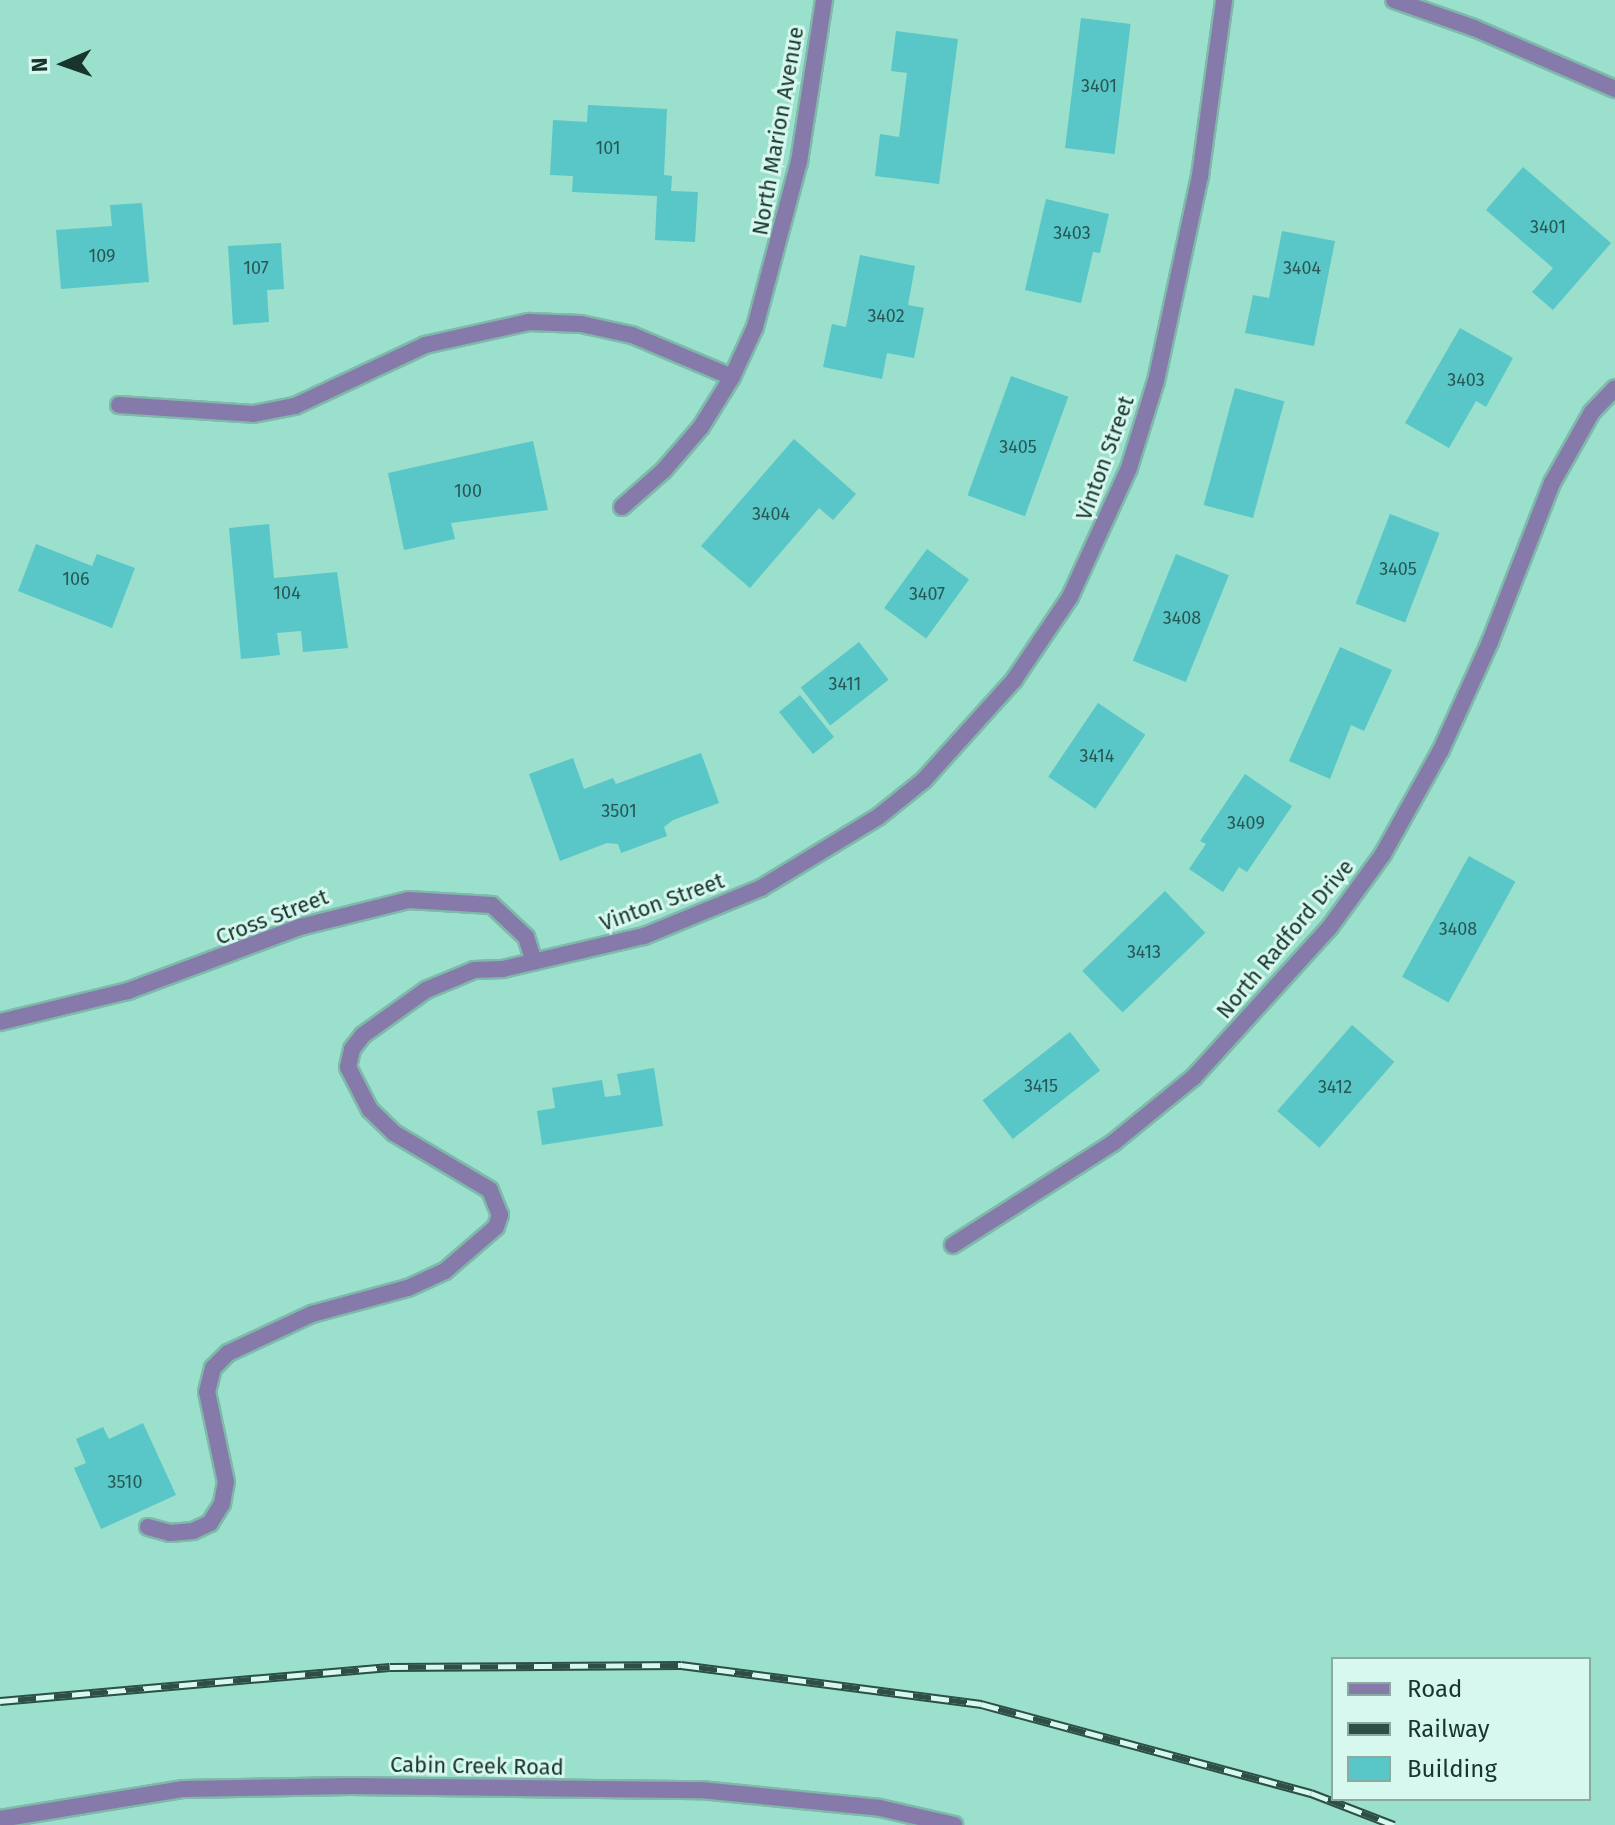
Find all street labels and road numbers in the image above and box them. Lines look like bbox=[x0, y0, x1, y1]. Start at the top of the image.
street label: North Marion Avenue bbox=[747, 25, 809, 237]
street label: Vinton Street bbox=[1070, 392, 1140, 524]
street label: North Radford Drive bbox=[1211, 854, 1359, 1024]
street label: Vinton Street bbox=[596, 867, 728, 937]
street label: Cross Street bbox=[212, 883, 332, 951]
street label: Cabin Creek Road bbox=[390, 1751, 564, 1781]

